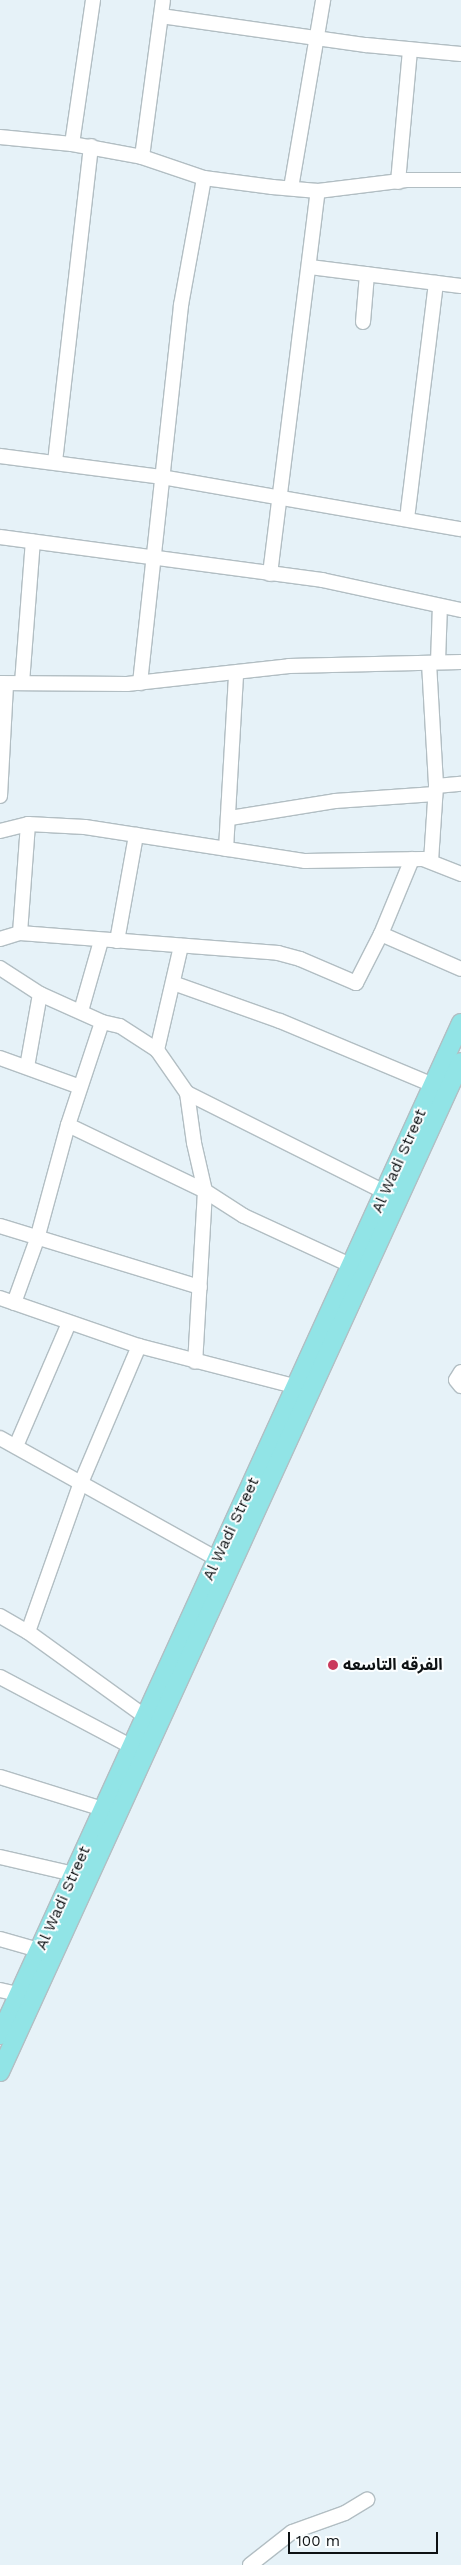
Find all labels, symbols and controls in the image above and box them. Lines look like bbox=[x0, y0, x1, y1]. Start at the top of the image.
street label: Al Wadi Street bbox=[367, 1106, 431, 1216]
street label: Al Wadi Street bbox=[199, 1474, 263, 1584]
place label: الفرقه التاسعه bbox=[343, 1655, 443, 1675]
marker: الفرقه التاسعه bbox=[327, 1659, 339, 1671]
street label: Al Wadi Street bbox=[31, 1843, 95, 1953]
scale bar bbox=[291, 2522, 441, 2554]
text: 100 m bbox=[296, 2532, 340, 2550]

